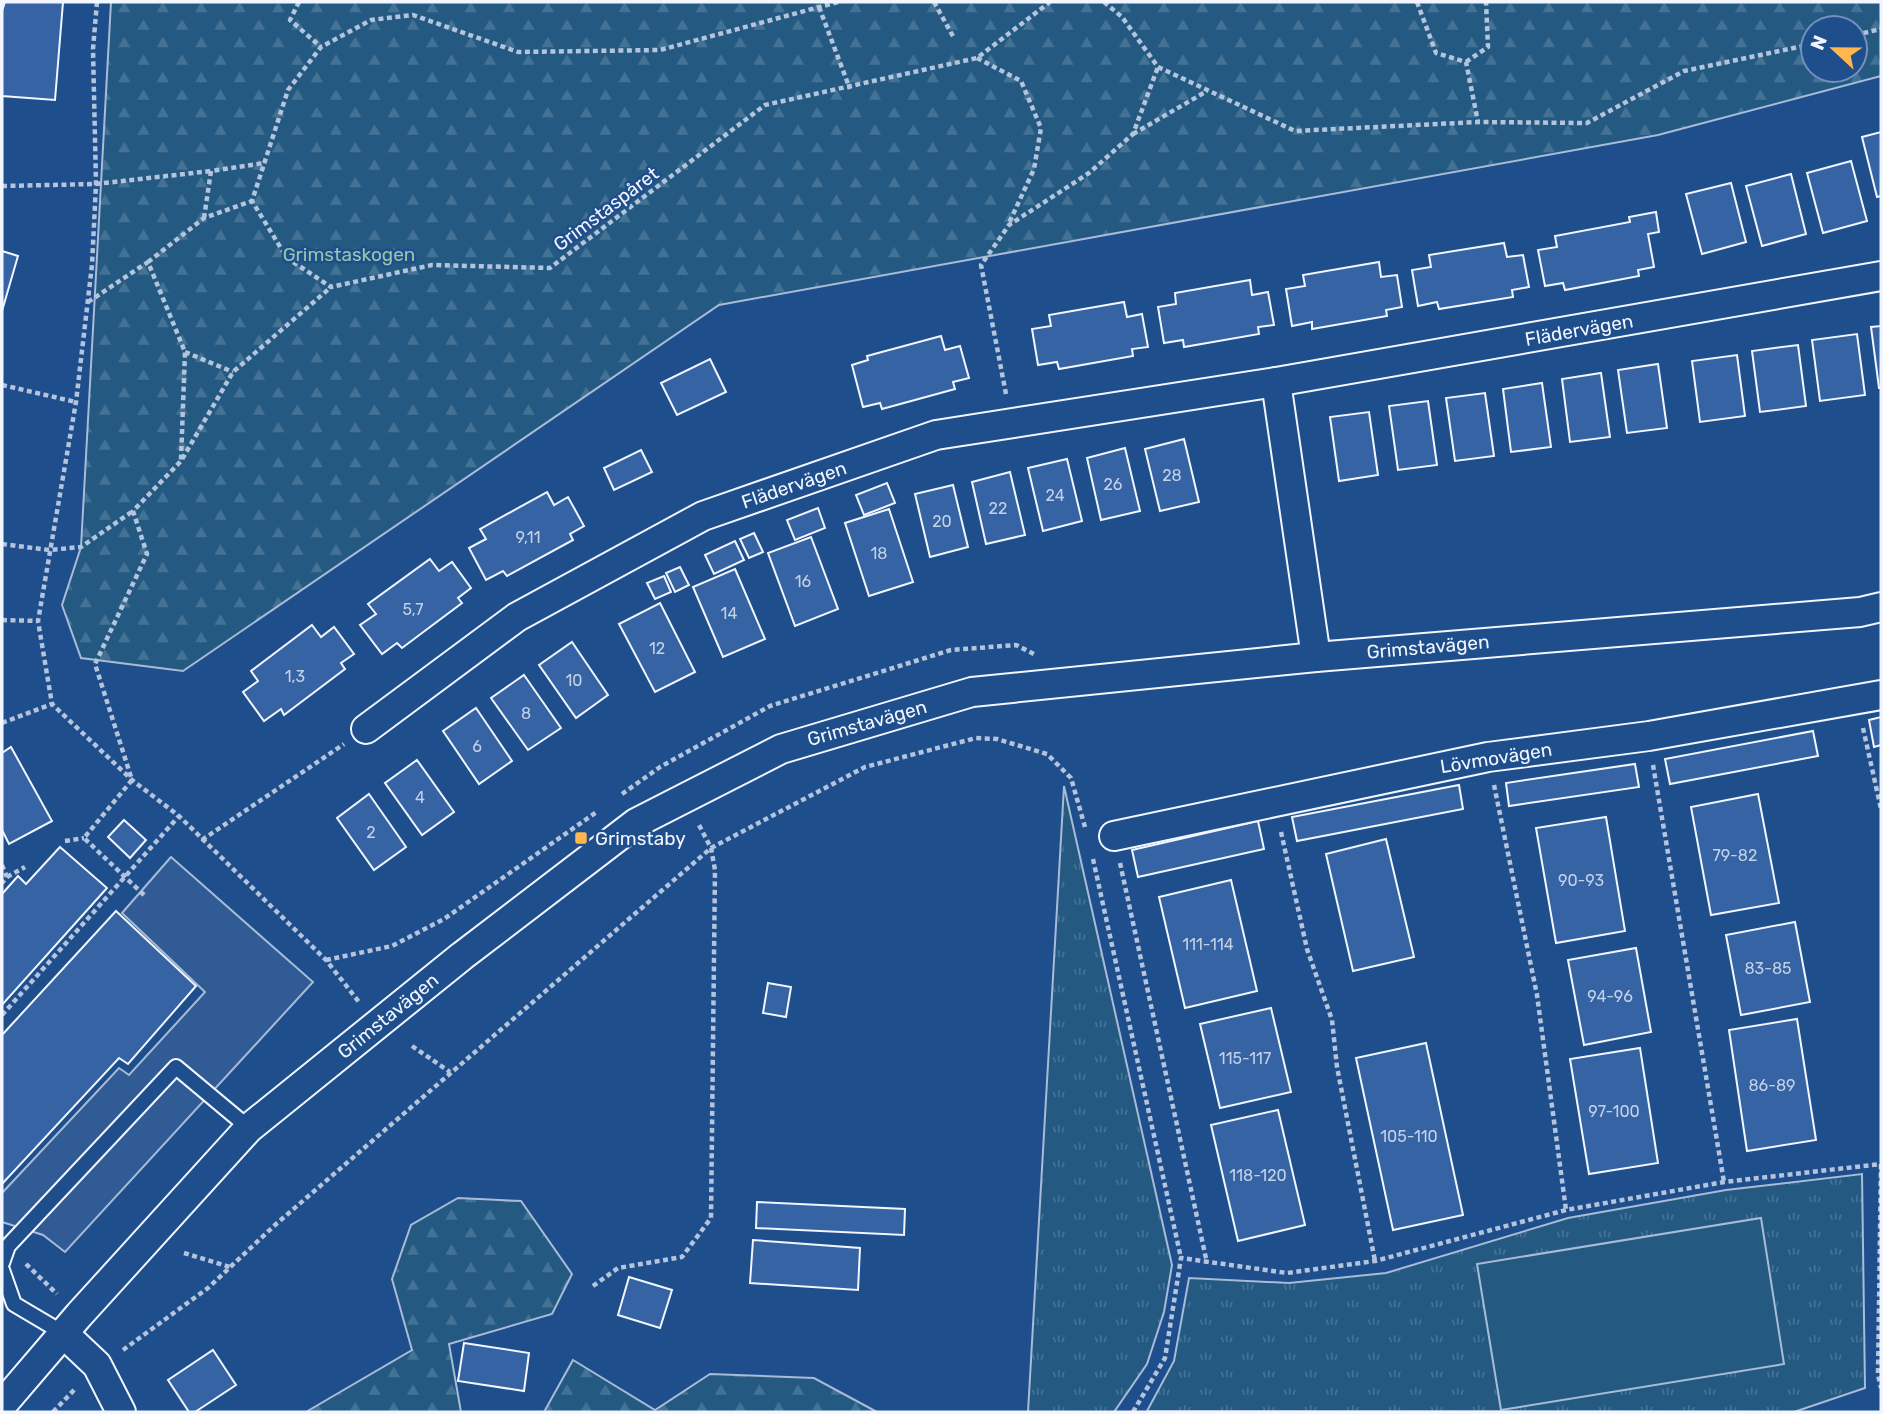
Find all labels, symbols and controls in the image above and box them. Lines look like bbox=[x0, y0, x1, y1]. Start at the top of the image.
north arrow bbox=[1799, 14, 1869, 84]
text: N bbox=[1805, 32, 1832, 53]
street label: Grimstaspåret bbox=[549, 162, 664, 256]
park label: Grimstaskogen bbox=[283, 243, 415, 266]
street label: Flädervägen bbox=[1523, 309, 1635, 351]
street label: Flädervägen bbox=[738, 456, 850, 514]
house number: 28 bbox=[1162, 466, 1182, 485]
house number: 26 bbox=[1103, 475, 1123, 494]
house number: 24 bbox=[1045, 486, 1065, 505]
house number: 22 bbox=[989, 499, 1007, 518]
house number: 20 bbox=[932, 512, 952, 531]
house number: 9,11 bbox=[515, 528, 541, 547]
house number: 18 bbox=[870, 544, 888, 563]
house number: 16 bbox=[795, 572, 812, 591]
house number: 5,7 bbox=[402, 600, 424, 619]
house number: 14 bbox=[721, 604, 737, 623]
street label: Grimstavägen bbox=[1366, 630, 1490, 664]
house number: 12 bbox=[649, 639, 665, 658]
house number: 1,3 bbox=[285, 667, 305, 686]
house number: 10 bbox=[565, 671, 583, 690]
street label: Grimstavägen bbox=[805, 695, 929, 751]
house number: 8 bbox=[521, 704, 531, 723]
house number: 6 bbox=[472, 737, 482, 756]
street label: Lövmovägen bbox=[1438, 738, 1554, 778]
house number: 4 bbox=[415, 788, 425, 807]
house number: 2 bbox=[366, 823, 376, 842]
place label: Grimstaby bbox=[595, 827, 686, 850]
marker: Grimstaby bbox=[573, 830, 589, 846]
house number: 79-82 bbox=[1713, 846, 1757, 865]
house number: 90-93 bbox=[1558, 871, 1604, 890]
house number: 111-114 bbox=[1182, 935, 1234, 954]
house number: 83-85 bbox=[1744, 959, 1792, 978]
street label: Grimstavägen bbox=[333, 968, 443, 1064]
house number: 94-96 bbox=[1587, 987, 1633, 1006]
house number: 115-117 bbox=[1219, 1049, 1271, 1068]
house number: 86-89 bbox=[1748, 1076, 1796, 1095]
house number: 97-100 bbox=[1588, 1102, 1640, 1121]
house number: 105-110 bbox=[1380, 1127, 1438, 1146]
house number: 118-120 bbox=[1229, 1166, 1287, 1185]

